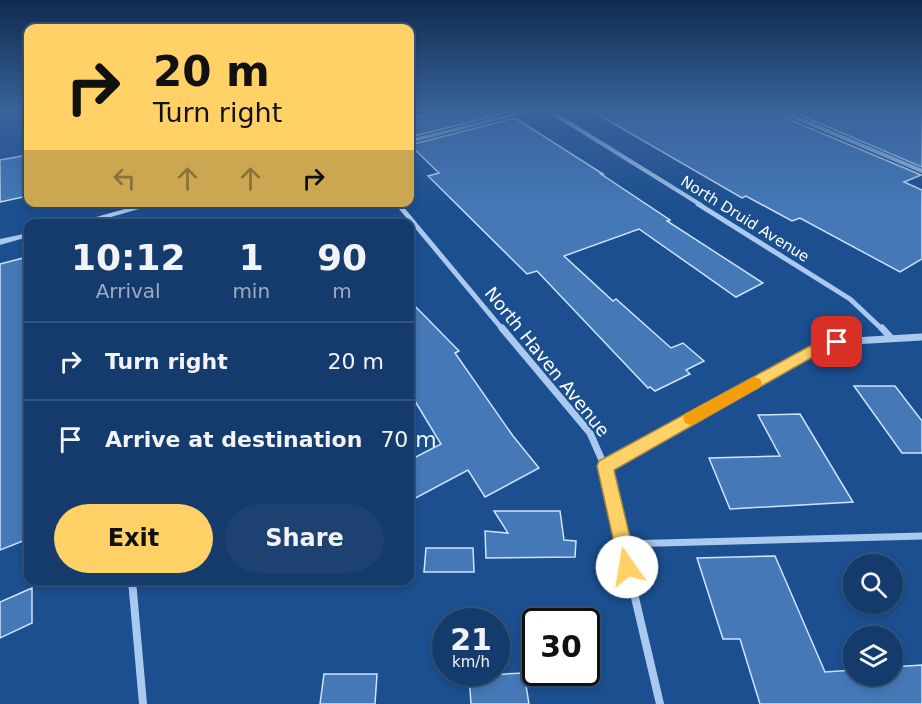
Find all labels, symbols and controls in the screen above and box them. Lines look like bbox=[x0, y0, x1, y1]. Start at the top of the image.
text: 20 m bbox=[153, 47, 270, 96]
icon: right bbox=[54, 48, 132, 126]
text: Turn right bbox=[153, 97, 282, 128]
icon: left bbox=[108, 162, 141, 195]
icon: ahead bbox=[171, 162, 204, 195]
icon: ahead bbox=[234, 162, 267, 195]
icon: right bbox=[297, 162, 330, 195]
street label: North Druid Avenue bbox=[677, 172, 813, 266]
text: 10:12 bbox=[71, 237, 185, 278]
text: 1 bbox=[239, 237, 264, 278]
text: 90 bbox=[317, 237, 367, 278]
text: Arrival bbox=[96, 279, 161, 303]
text: min bbox=[232, 279, 270, 303]
text: m bbox=[332, 279, 352, 303]
street label: North Haven Avenue bbox=[481, 283, 614, 441]
pin bbox=[811, 316, 862, 367]
icon: arrive bbox=[820, 325, 853, 358]
icon: right bbox=[54, 345, 87, 378]
text: Turn right bbox=[105, 349, 228, 374]
text: 20 m bbox=[328, 349, 384, 374]
icon: arrive bbox=[54, 423, 87, 456]
text: Arrive at destination bbox=[105, 427, 362, 452]
text: 70 m bbox=[380, 427, 437, 452]
button: Exit bbox=[54, 504, 213, 573]
button: Share bbox=[225, 504, 384, 573]
position arrow bbox=[595, 535, 659, 599]
map controls bbox=[843, 554, 903, 686]
button: search bbox=[843, 554, 903, 614]
speed limit sign: 30 bbox=[522, 608, 600, 686]
text: 21 bbox=[450, 622, 492, 657]
button: layers bbox=[843, 626, 903, 686]
text: km/h bbox=[452, 653, 490, 671]

